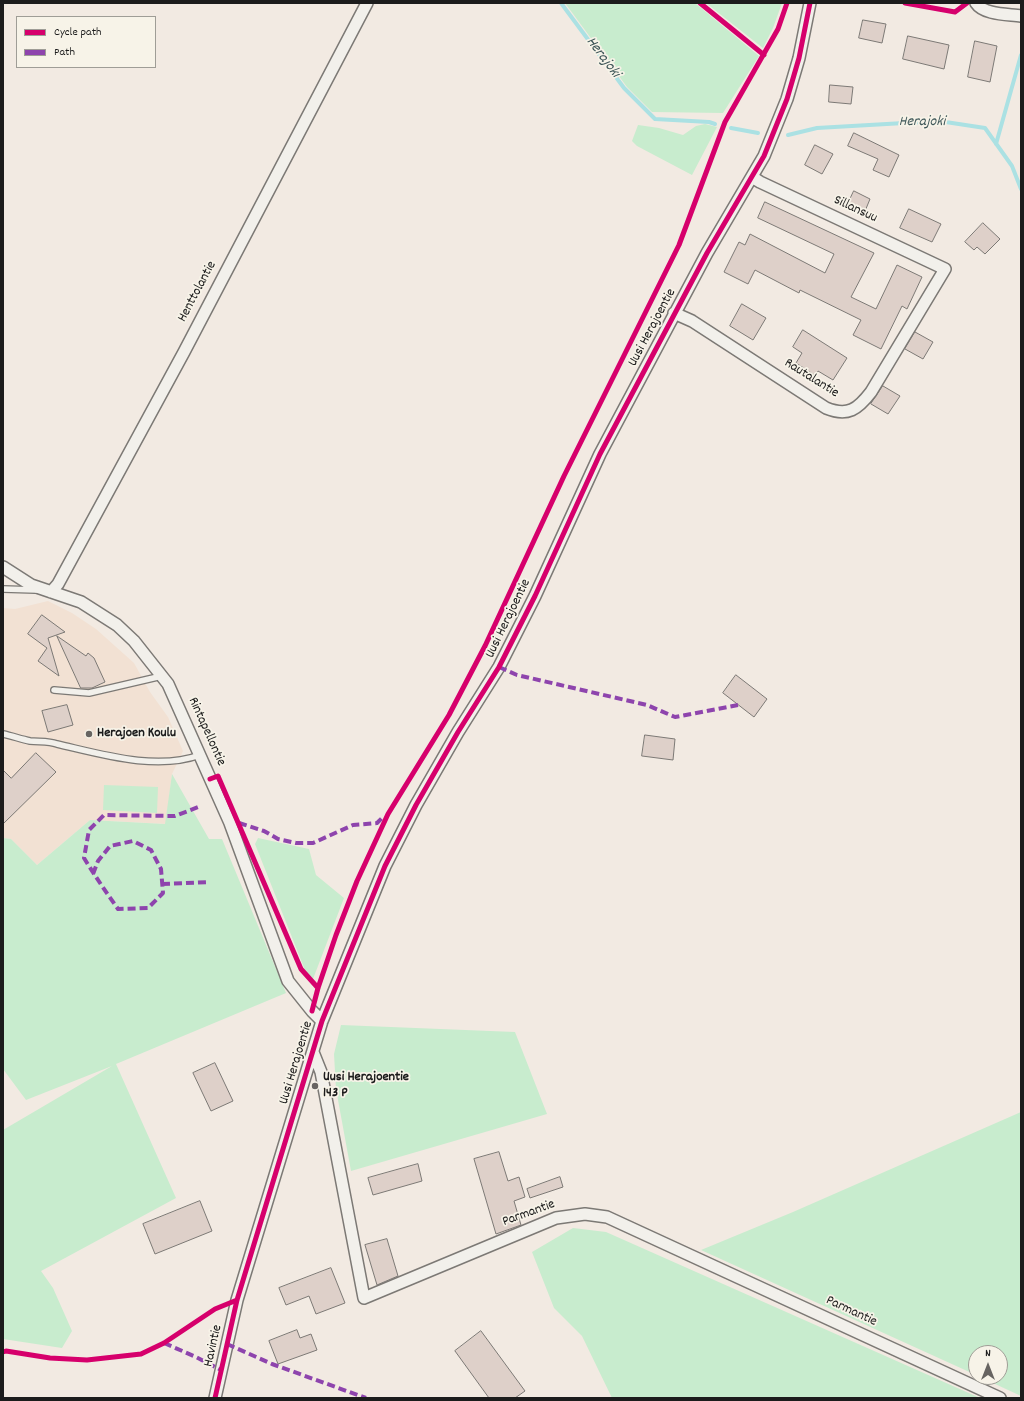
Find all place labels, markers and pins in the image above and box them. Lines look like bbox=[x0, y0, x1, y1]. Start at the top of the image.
place label: Herajoen Koulu bbox=[97, 726, 176, 742]
marker: Herajoen Koulu bbox=[84, 729, 94, 739]
place label: Uusi Herajoentie 143 P bbox=[323, 1070, 409, 1102]
marker: Uusi Herajoentie 143 P bbox=[310, 1081, 320, 1091]

